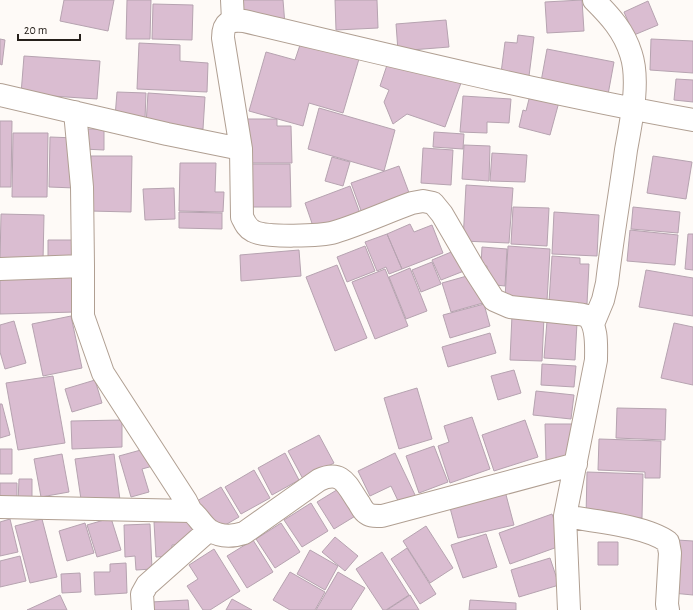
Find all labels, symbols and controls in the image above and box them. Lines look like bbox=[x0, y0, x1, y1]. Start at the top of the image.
scale bar bbox=[18, 16, 80, 42]
text: 20 m bbox=[24, 24, 47, 36]

